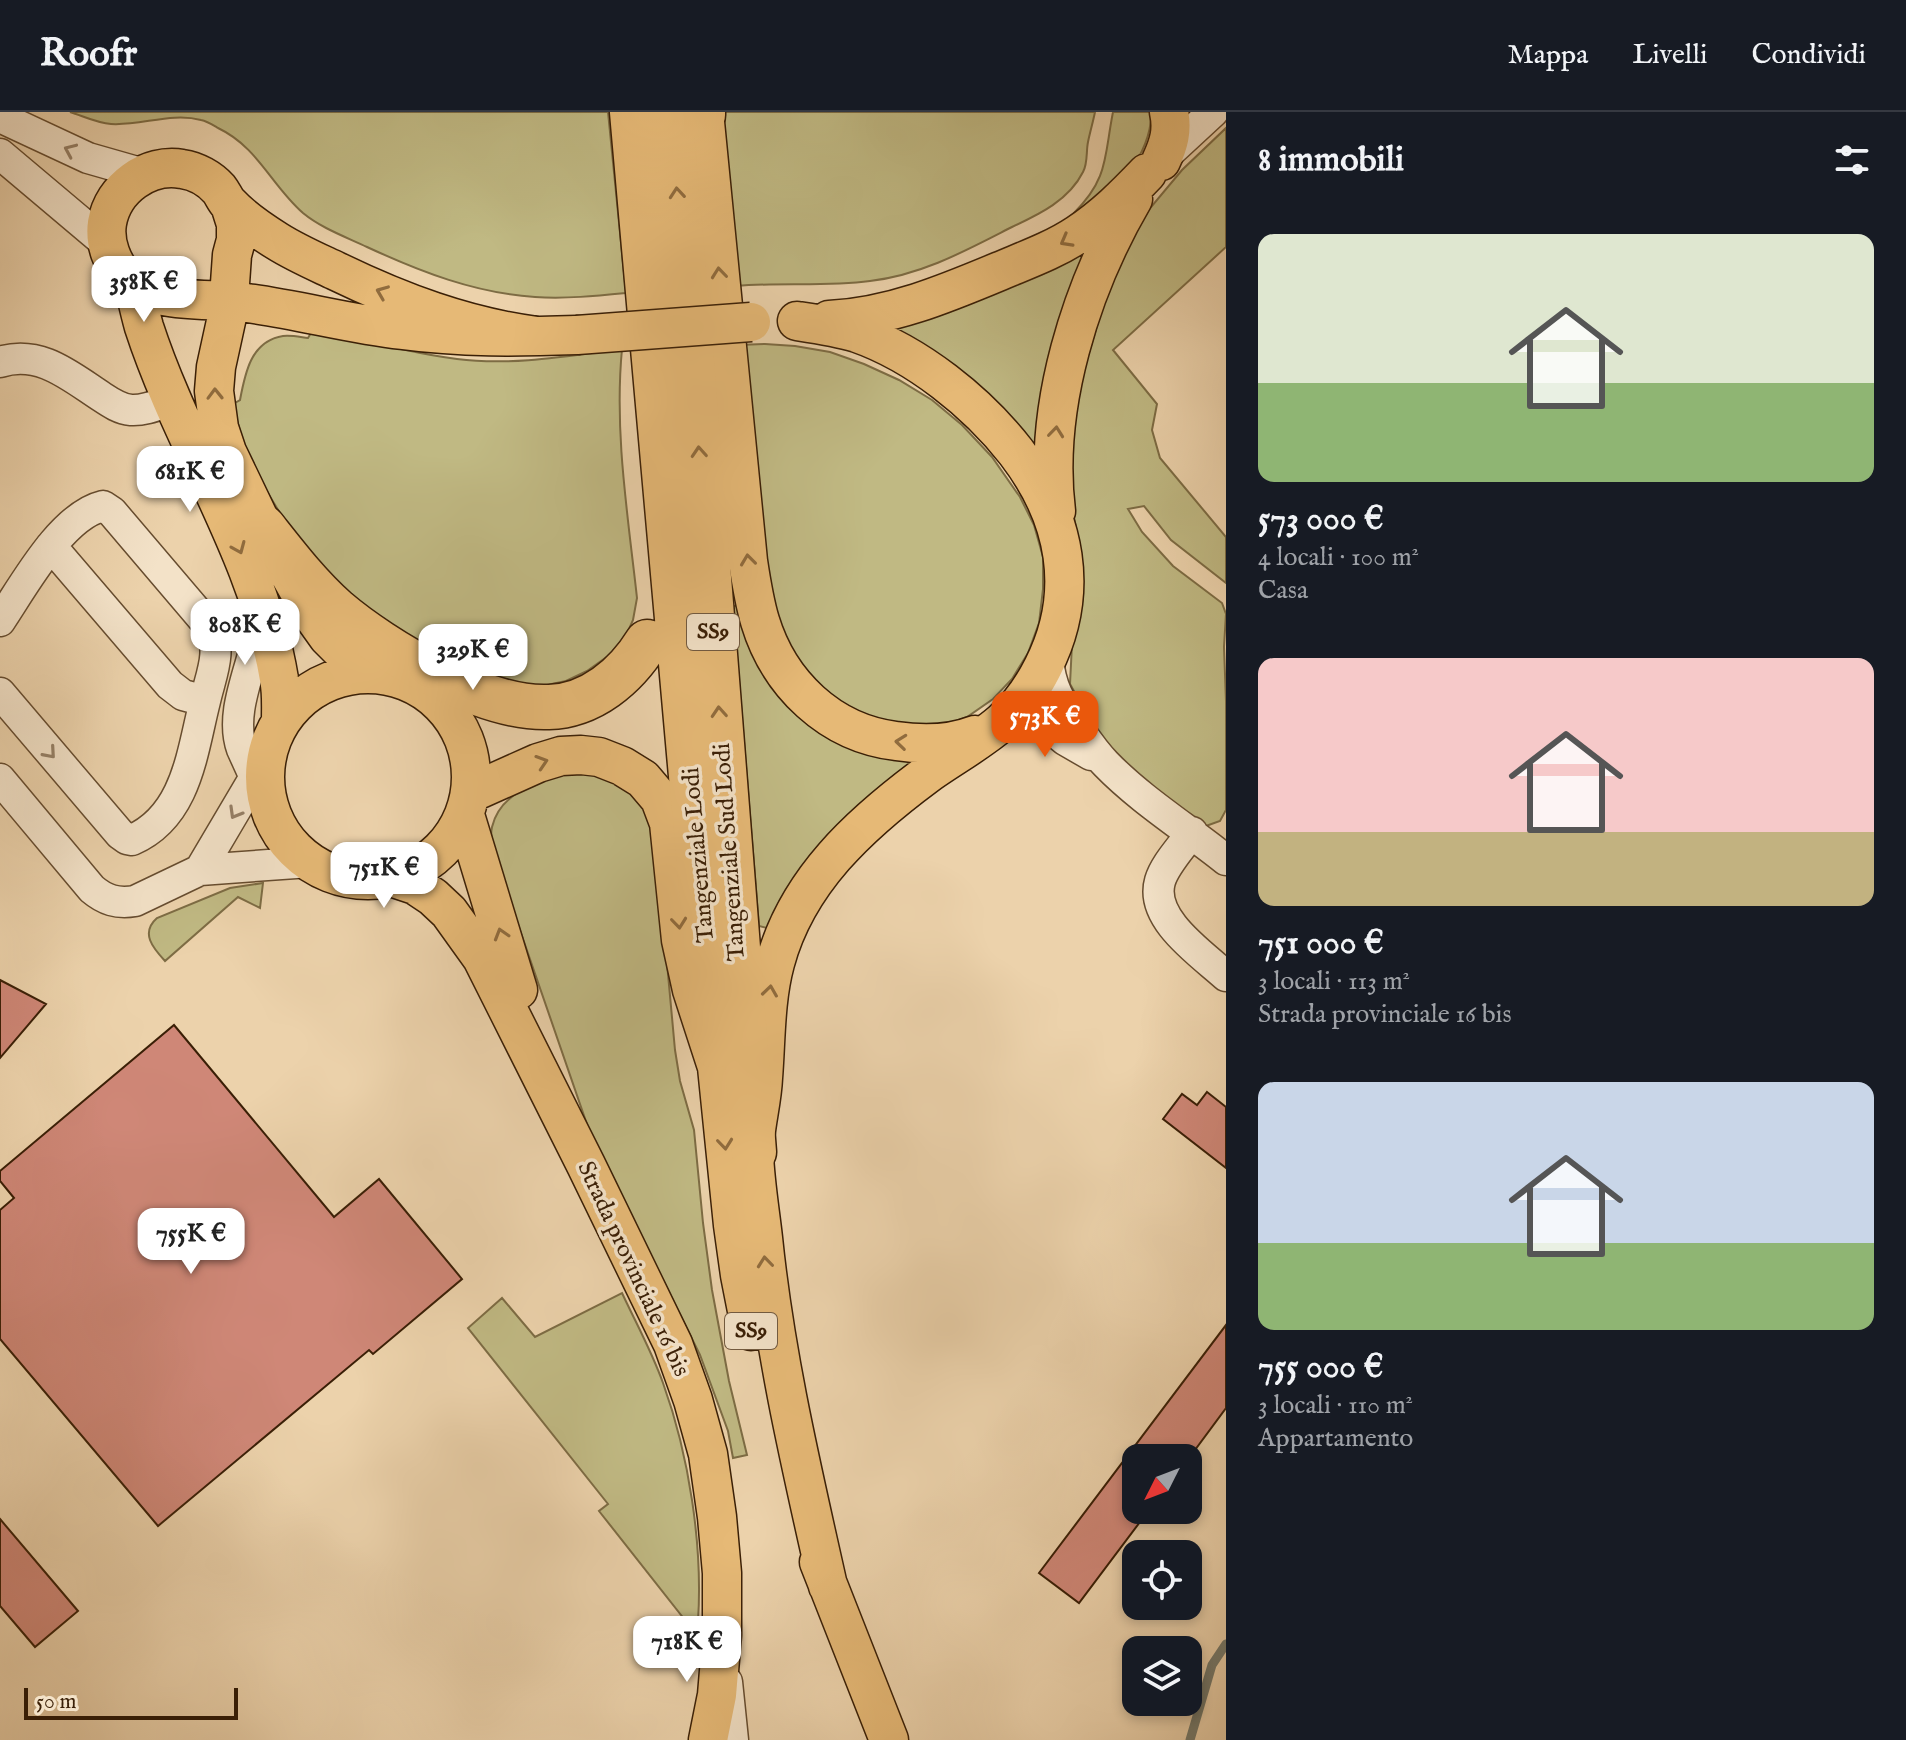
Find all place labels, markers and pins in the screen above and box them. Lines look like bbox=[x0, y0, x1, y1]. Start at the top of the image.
pin: 358K € bbox=[79, 256, 209, 324]
pin: 681K € bbox=[125, 446, 255, 514]
pin: 808K € bbox=[180, 599, 310, 667]
pin: 329K € bbox=[408, 624, 538, 692]
pin: 573K € bbox=[980, 691, 1110, 759]
pin: 751K € bbox=[319, 842, 449, 910]
pin: 755K € bbox=[126, 1208, 256, 1276]
pin: 718K € bbox=[622, 1616, 752, 1684]

